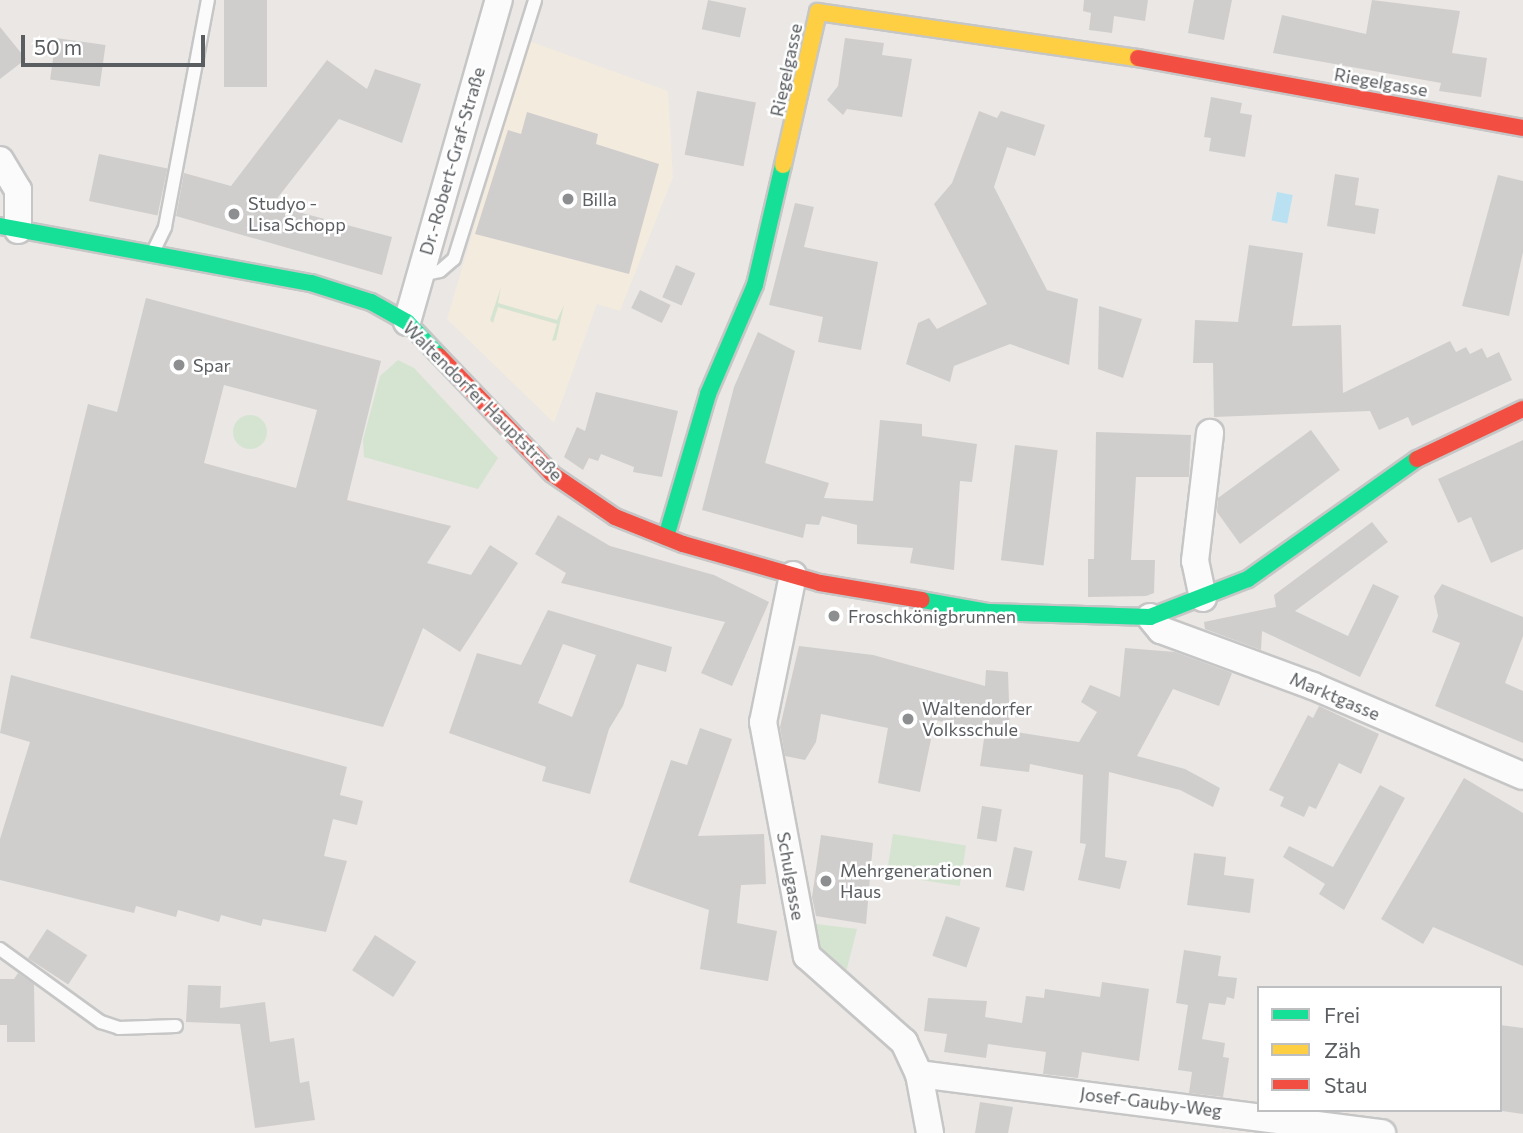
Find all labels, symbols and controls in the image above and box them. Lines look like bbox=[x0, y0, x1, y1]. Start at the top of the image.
scale bar bbox=[24, 21, 208, 65]
street label: Riegelgasse bbox=[766, 21, 806, 119]
text: 50 m bbox=[34, 34, 82, 59]
street label: Riegelgasse bbox=[1332, 63, 1430, 101]
street label: Dr.-Robert-Graf-Straße bbox=[415, 65, 489, 257]
place label: Billa bbox=[582, 188, 617, 210]
marker: Billa bbox=[560, 191, 576, 207]
place label: Studyo - Lisa Schopp bbox=[248, 193, 346, 235]
marker: Studyo - Lisa Schopp bbox=[226, 206, 242, 222]
street label: Waltendorfer Hauptstraße bbox=[399, 317, 567, 485]
place label: Spar bbox=[193, 354, 231, 376]
marker: Spar bbox=[171, 357, 187, 373]
place label: Froschkönigbrunnen bbox=[848, 605, 1016, 627]
marker: Froschkönigbrunnen bbox=[826, 608, 842, 624]
street label: Marktgasse bbox=[1287, 667, 1383, 725]
place label: Waltendorfer Volksschule bbox=[922, 698, 1032, 740]
marker: Waltendorfer Volksschule bbox=[900, 711, 916, 727]
street label: Schulgasse bbox=[773, 830, 809, 922]
place label: Mehrgenerationen Haus bbox=[840, 860, 992, 903]
marker: Mehrgenerationen Haus bbox=[818, 873, 834, 889]
legend bbox=[1257, 986, 1502, 1112]
text: Frei bbox=[1324, 1002, 1360, 1027]
text: Zäh bbox=[1324, 1037, 1361, 1062]
text: Stau bbox=[1324, 1072, 1367, 1097]
street label: Josef-Gauby-Weg bbox=[1079, 1083, 1223, 1121]

